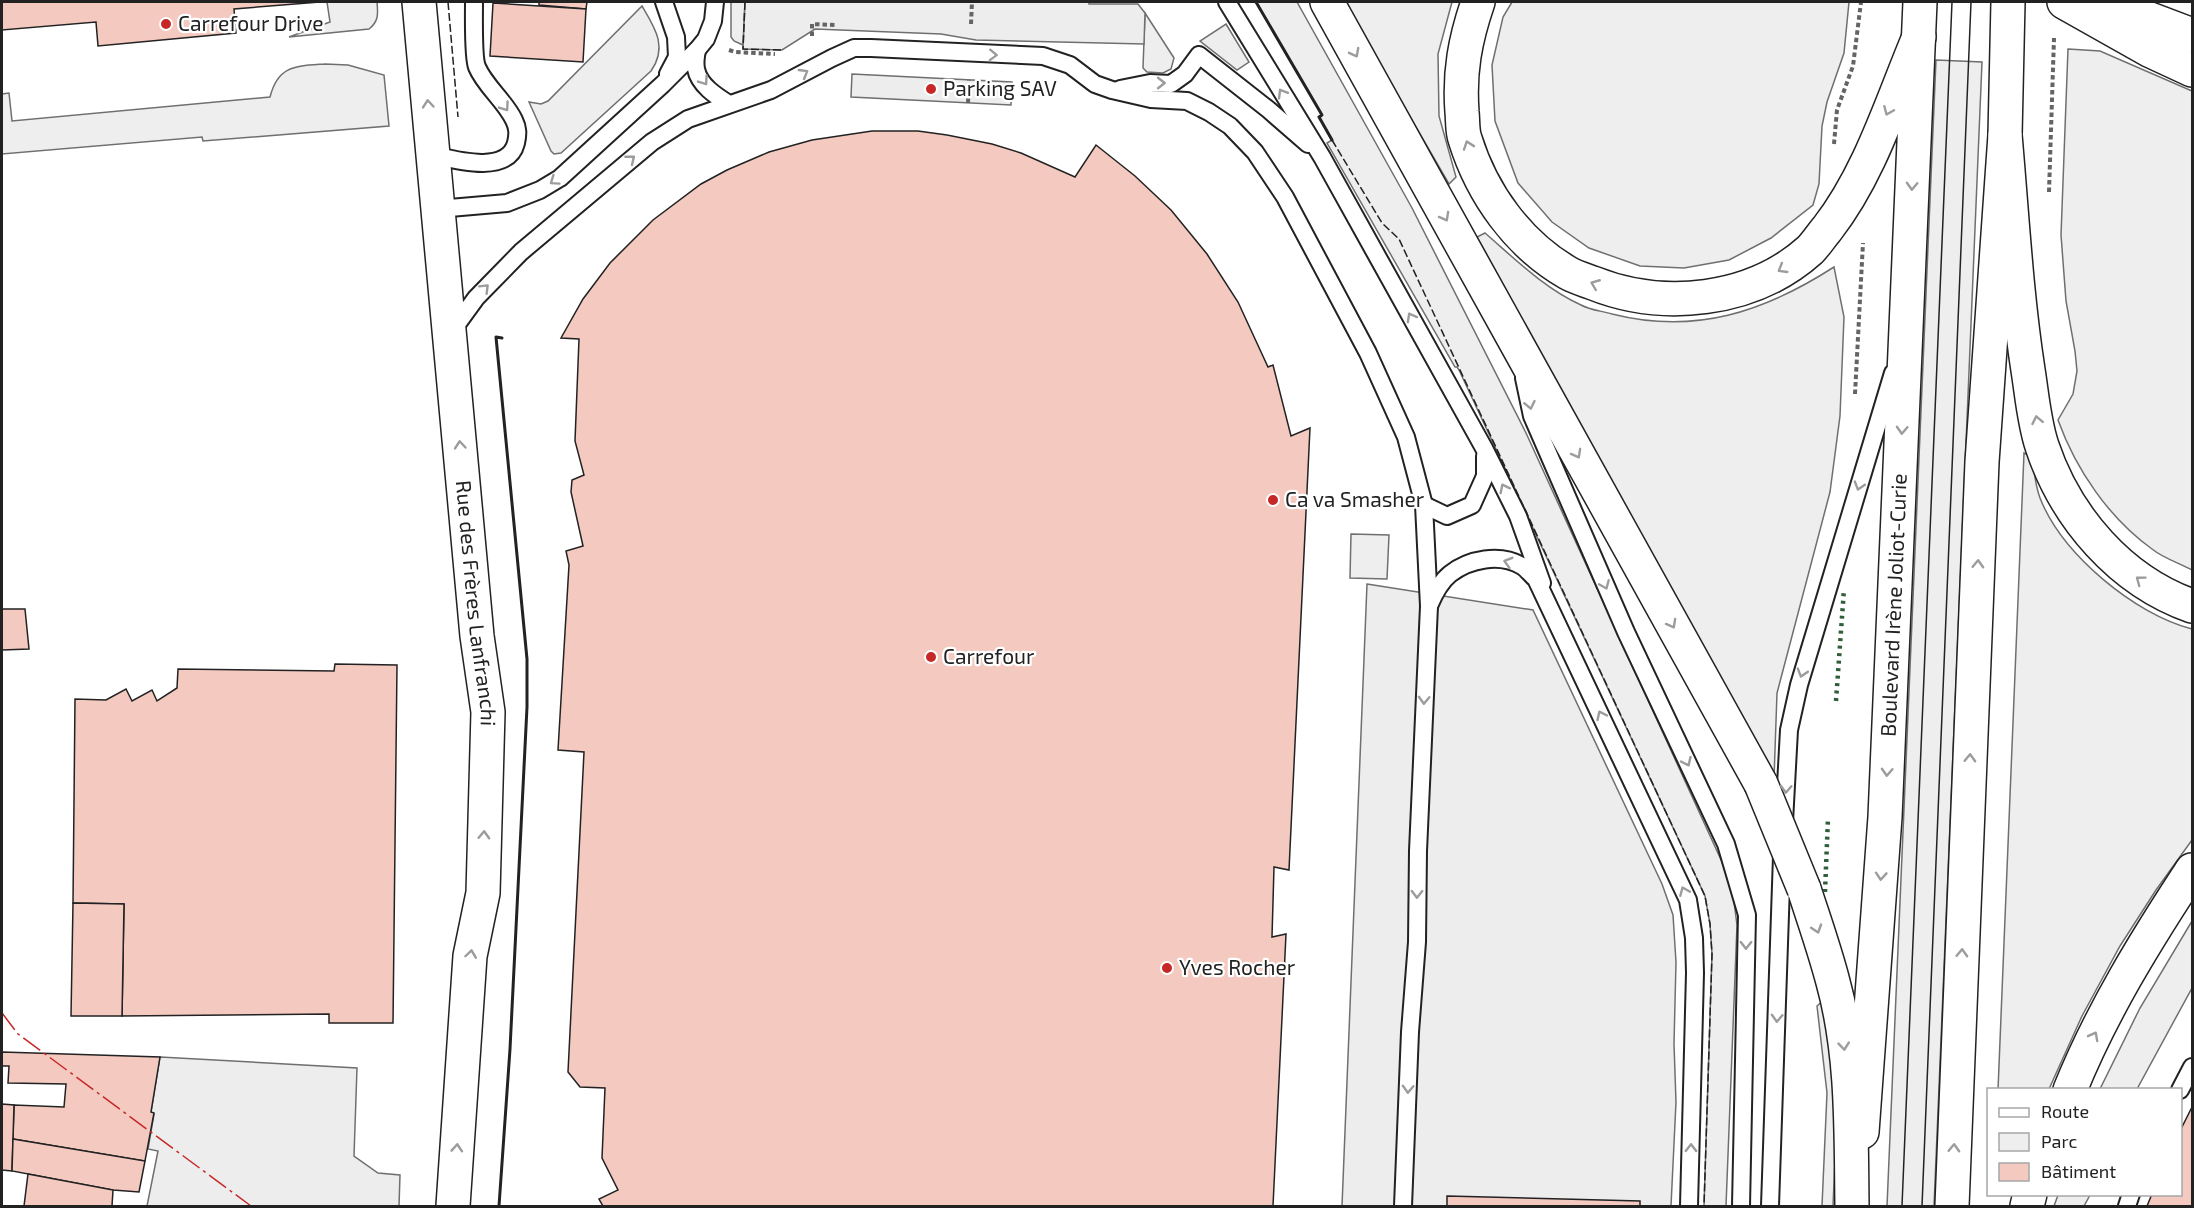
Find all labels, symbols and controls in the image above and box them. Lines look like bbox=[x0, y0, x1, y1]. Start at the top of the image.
place label: Carrefour Drive bbox=[178, 10, 324, 35]
marker: Carrefour Drive bbox=[159, 17, 173, 31]
one-way arrow bbox=[1348, 47, 1359, 57]
one-way arrow bbox=[989, 48, 998, 61]
one-way arrow bbox=[798, 68, 808, 80]
one-way arrow bbox=[696, 75, 707, 86]
place label: Parking SAV bbox=[943, 75, 1057, 100]
one-way arrow bbox=[1157, 77, 1166, 89]
marker: Parking SAV bbox=[924, 82, 938, 96]
one-way arrow bbox=[1278, 89, 1290, 99]
one-way arrow bbox=[422, 100, 435, 109]
one-way arrow bbox=[498, 101, 509, 112]
one-way arrow bbox=[1883, 104, 1895, 115]
one-way arrow bbox=[1462, 141, 1475, 151]
one-way arrow bbox=[624, 155, 635, 166]
one-way arrow bbox=[549, 174, 560, 185]
one-way arrow bbox=[1906, 181, 1919, 190]
one-way arrow bbox=[1438, 211, 1449, 221]
one-way arrow bbox=[1778, 262, 1788, 273]
one-way arrow bbox=[1590, 279, 1601, 291]
one-way arrow bbox=[478, 285, 489, 296]
one-way arrow bbox=[1407, 313, 1418, 323]
one-way arrow bbox=[1523, 400, 1536, 410]
one-way arrow bbox=[2031, 416, 2044, 426]
one-way arrow bbox=[1895, 425, 1908, 434]
one-way arrow bbox=[454, 440, 467, 449]
one-way arrow bbox=[1570, 448, 1581, 458]
street label: Boulevard Irène Joliot-Curie bbox=[1874, 473, 1911, 737]
street label: Rue des Frères Lanfranchi bbox=[452, 479, 502, 727]
one-way arrow bbox=[1854, 480, 1866, 491]
one-way arrow bbox=[1500, 484, 1511, 494]
place label: Ca va Smasher bbox=[1285, 486, 1425, 511]
marker: Ca va Smasher bbox=[1266, 493, 1280, 507]
one-way arrow bbox=[1503, 557, 1514, 569]
one-way arrow bbox=[1971, 559, 1984, 568]
one-way arrow bbox=[2136, 576, 2147, 587]
one-way arrow bbox=[1598, 578, 1610, 589]
one-way arrow bbox=[1665, 618, 1676, 628]
place label: Carrefour bbox=[943, 643, 1035, 668]
marker: Carrefour bbox=[924, 650, 938, 664]
one-way arrow bbox=[1797, 667, 1809, 678]
one-way arrow bbox=[1418, 695, 1431, 704]
one-way arrow bbox=[1597, 710, 1609, 721]
one-way arrow bbox=[1963, 754, 1976, 763]
one-way arrow bbox=[1680, 755, 1692, 766]
one-way arrow bbox=[1880, 767, 1893, 776]
one-way arrow bbox=[1779, 784, 1792, 793]
one-way arrow bbox=[478, 831, 491, 840]
one-way arrow bbox=[1874, 871, 1887, 880]
one-way arrow bbox=[1679, 887, 1691, 898]
one-way arrow bbox=[1411, 890, 1423, 899]
one-way arrow bbox=[1810, 923, 1822, 934]
one-way arrow bbox=[1740, 940, 1753, 949]
one-way arrow bbox=[465, 949, 477, 958]
one-way arrow bbox=[1955, 949, 1968, 958]
place label: Yves Rocher bbox=[1179, 954, 1296, 979]
marker: Yves Rocher bbox=[1160, 961, 1174, 975]
one-way arrow bbox=[1771, 1014, 1783, 1023]
one-way arrow bbox=[2087, 1032, 2098, 1042]
one-way arrow bbox=[1837, 1042, 1850, 1051]
one-way arrow bbox=[1402, 1085, 1414, 1094]
legend bbox=[1987, 1088, 2182, 1196]
text: Route bbox=[2041, 1100, 2089, 1122]
text: Parc bbox=[2041, 1130, 2077, 1152]
one-way arrow bbox=[450, 1144, 463, 1153]
one-way arrow bbox=[1685, 1144, 1697, 1153]
one-way arrow bbox=[1947, 1144, 1960, 1153]
text: Bâtiment bbox=[2041, 1160, 2116, 1182]

